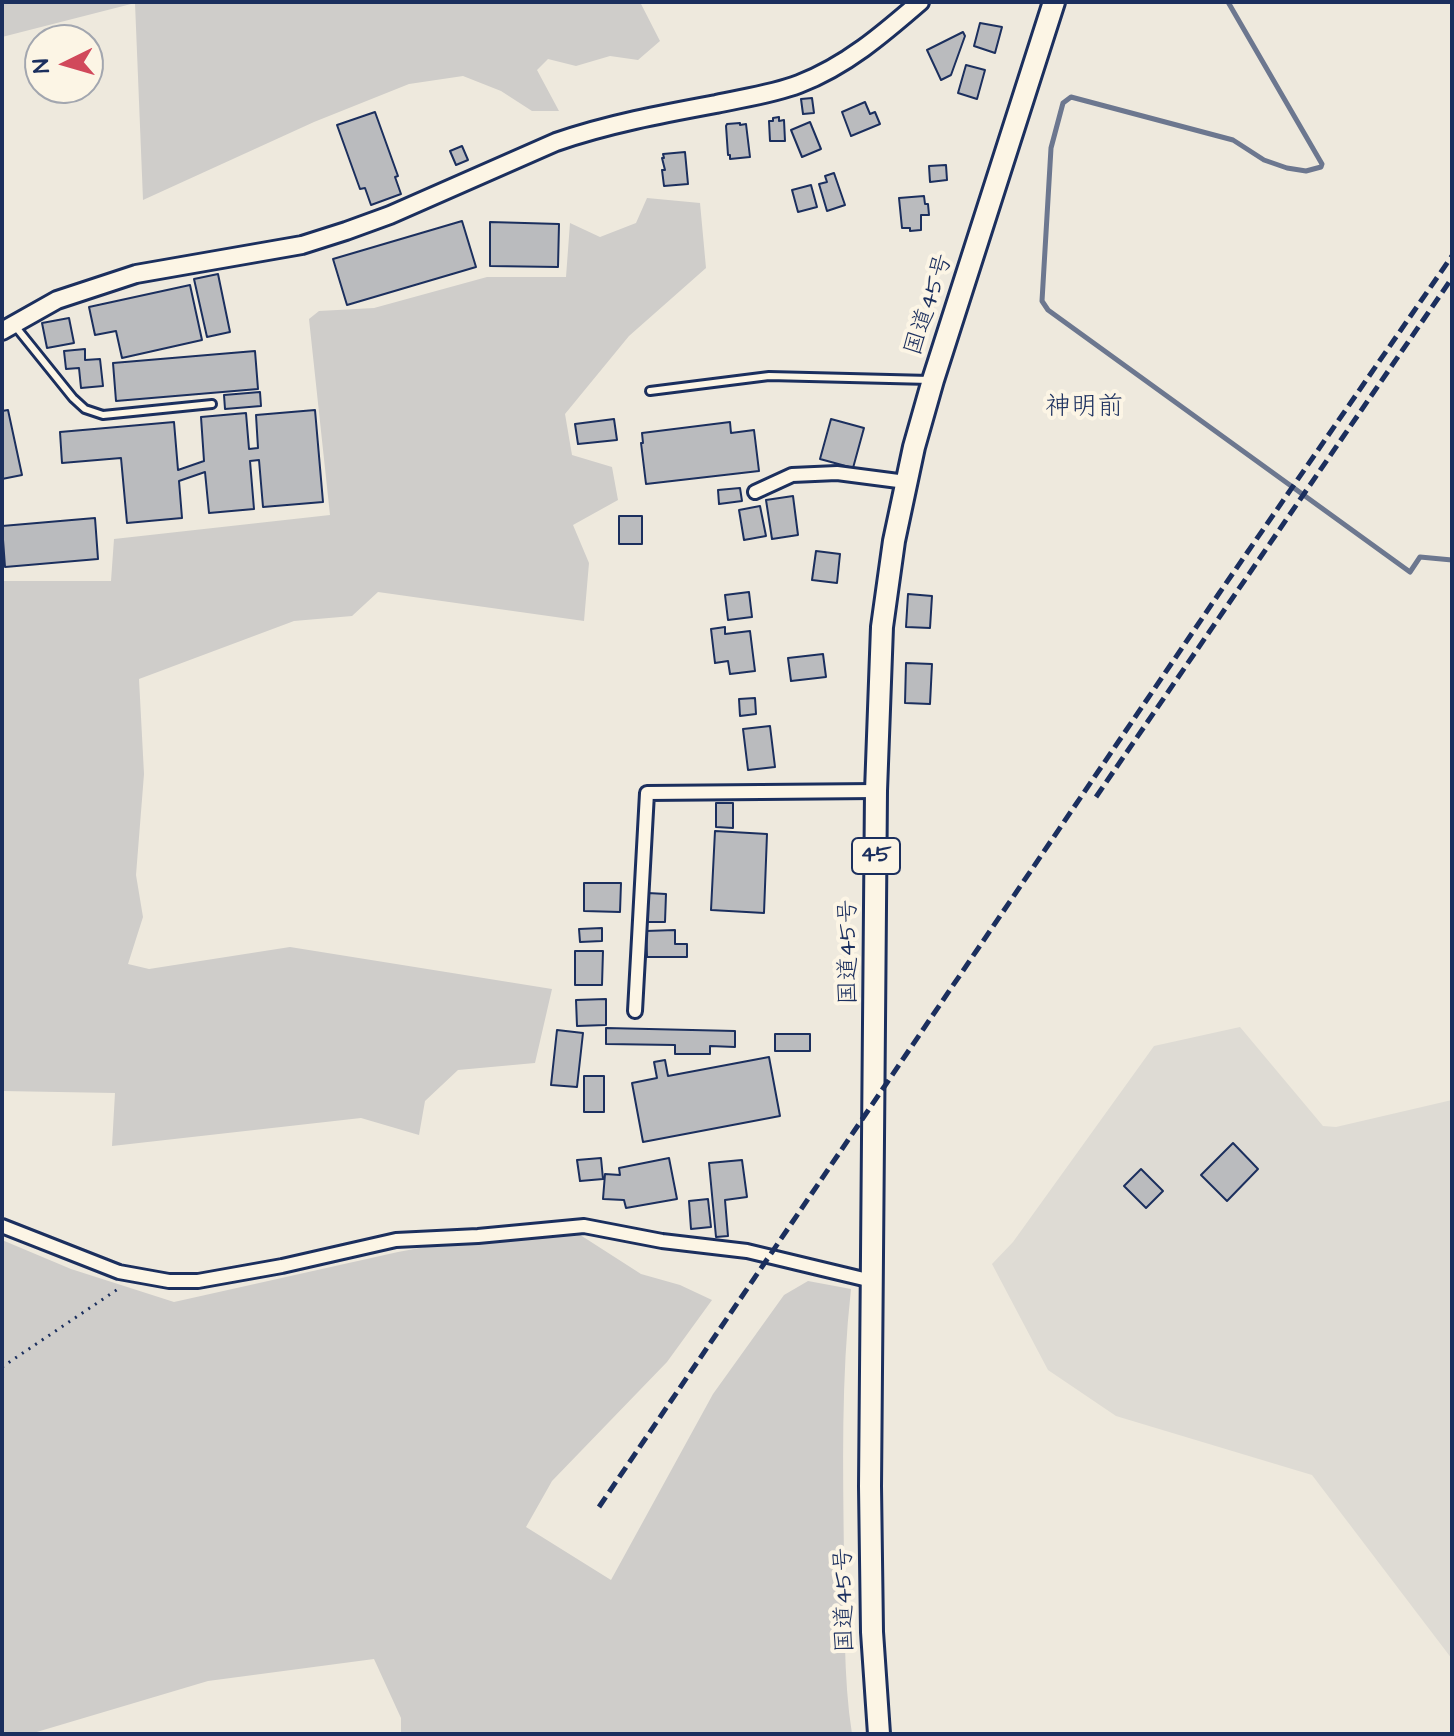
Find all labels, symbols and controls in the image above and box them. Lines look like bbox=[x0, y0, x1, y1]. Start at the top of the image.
north arrow bbox=[24, 24, 104, 104]
text: N bbox=[26, 58, 58, 74]
street label: 国道45号 bbox=[900, 250, 960, 360]
district label: 神明前 bbox=[1045, 393, 1123, 425]
road number: 45 bbox=[852, 838, 900, 874]
street label: 国道45号 bbox=[836, 899, 864, 1005]
street label: 国道45号 bbox=[831, 1547, 861, 1653]

